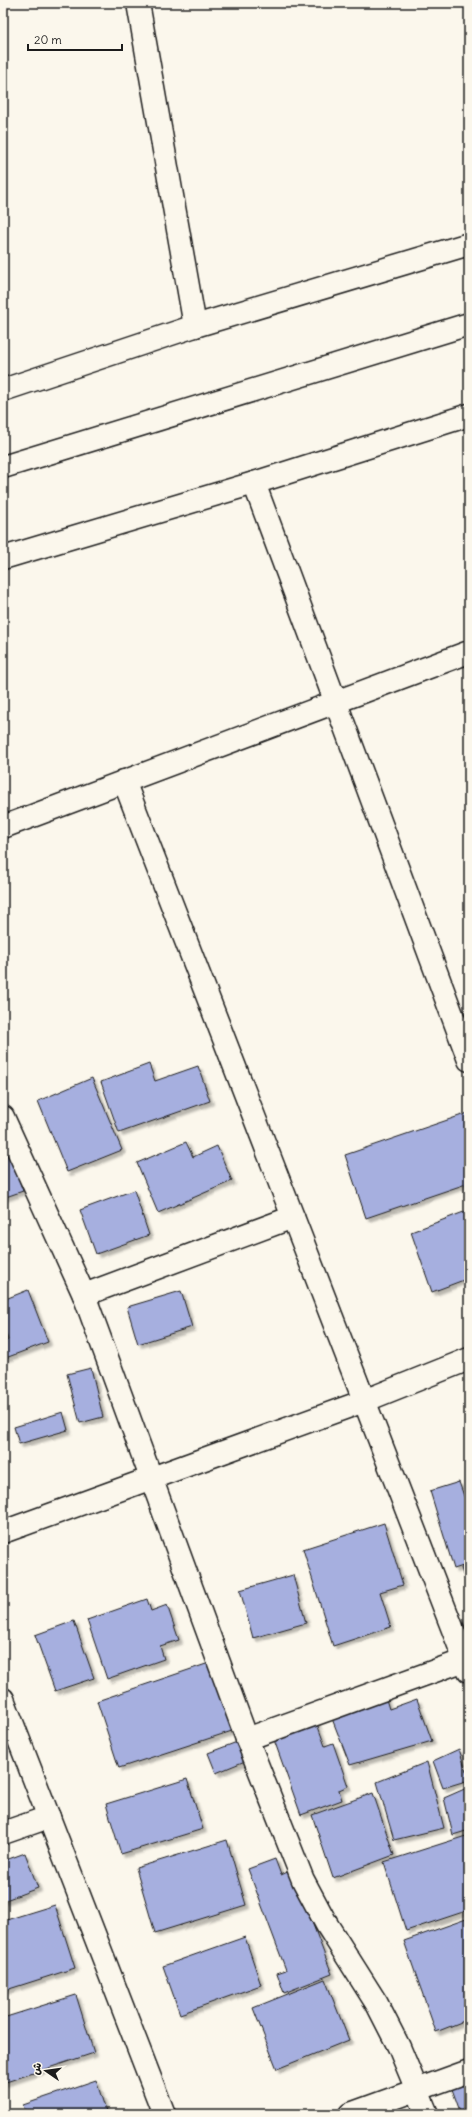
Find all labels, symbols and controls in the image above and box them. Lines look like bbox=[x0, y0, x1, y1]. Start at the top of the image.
scale bar bbox=[28, 26, 122, 52]
text: 20 m bbox=[34, 32, 62, 47]
north arrow bbox=[26, 2051, 66, 2091]
text: ش bbox=[28, 2061, 44, 2076]

